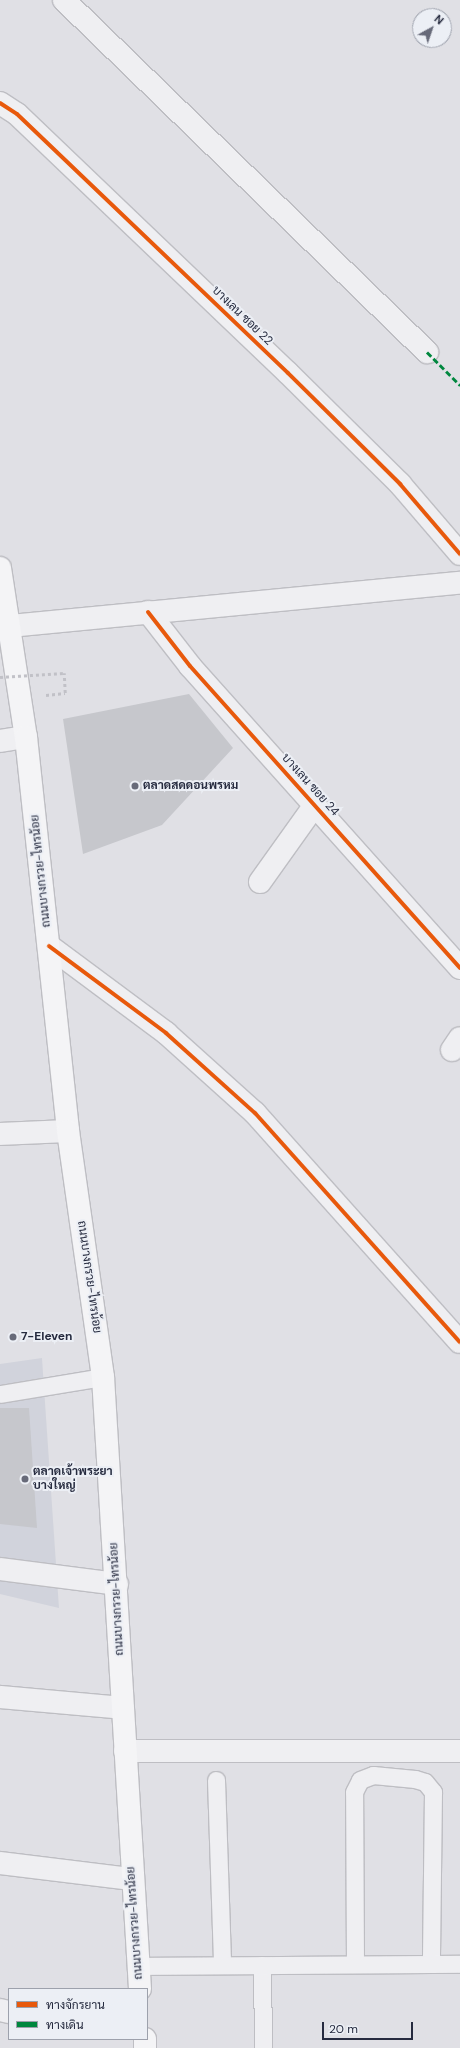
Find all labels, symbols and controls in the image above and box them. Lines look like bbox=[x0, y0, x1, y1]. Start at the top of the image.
north arrow bbox=[412, 8, 452, 48]
text: N bbox=[431, 12, 447, 28]
street label: บางเลน ซอย 22 bbox=[209, 283, 275, 349]
street label: บางเลน ซอย 24 bbox=[278, 751, 342, 819]
place label: ตลาดสดดอนพรหม bbox=[143, 779, 238, 793]
marker: ตลาดสดดอนพรหม bbox=[130, 781, 140, 791]
street label: ถนนบางกรวย-ไทรน้อย bbox=[28, 814, 54, 928]
street label: ถนนบางกรวย-ไทรน้อย bbox=[74, 1220, 104, 1334]
place label: 7-Eleven bbox=[21, 1330, 73, 1344]
marker: 7-Eleven bbox=[8, 1332, 18, 1342]
place label: ตลาดเจ้าพระยา บางใหญ่ bbox=[33, 1465, 113, 1493]
marker: ตลาดเจ้าพระยา บางใหญ่ bbox=[20, 1474, 30, 1484]
street label: ถนนบางกรวย-ไทรน้อย bbox=[107, 1542, 127, 1656]
street label: ถนนบางกรวย-ไทรน้อย bbox=[124, 1866, 146, 1980]
legend bbox=[8, 1988, 148, 2040]
text: ทางจักรยาน bbox=[46, 1997, 105, 2013]
scale bar bbox=[324, 2014, 415, 2040]
text: ทางเดิน bbox=[46, 2017, 84, 2033]
text: 20 m bbox=[329, 2021, 358, 2037]

